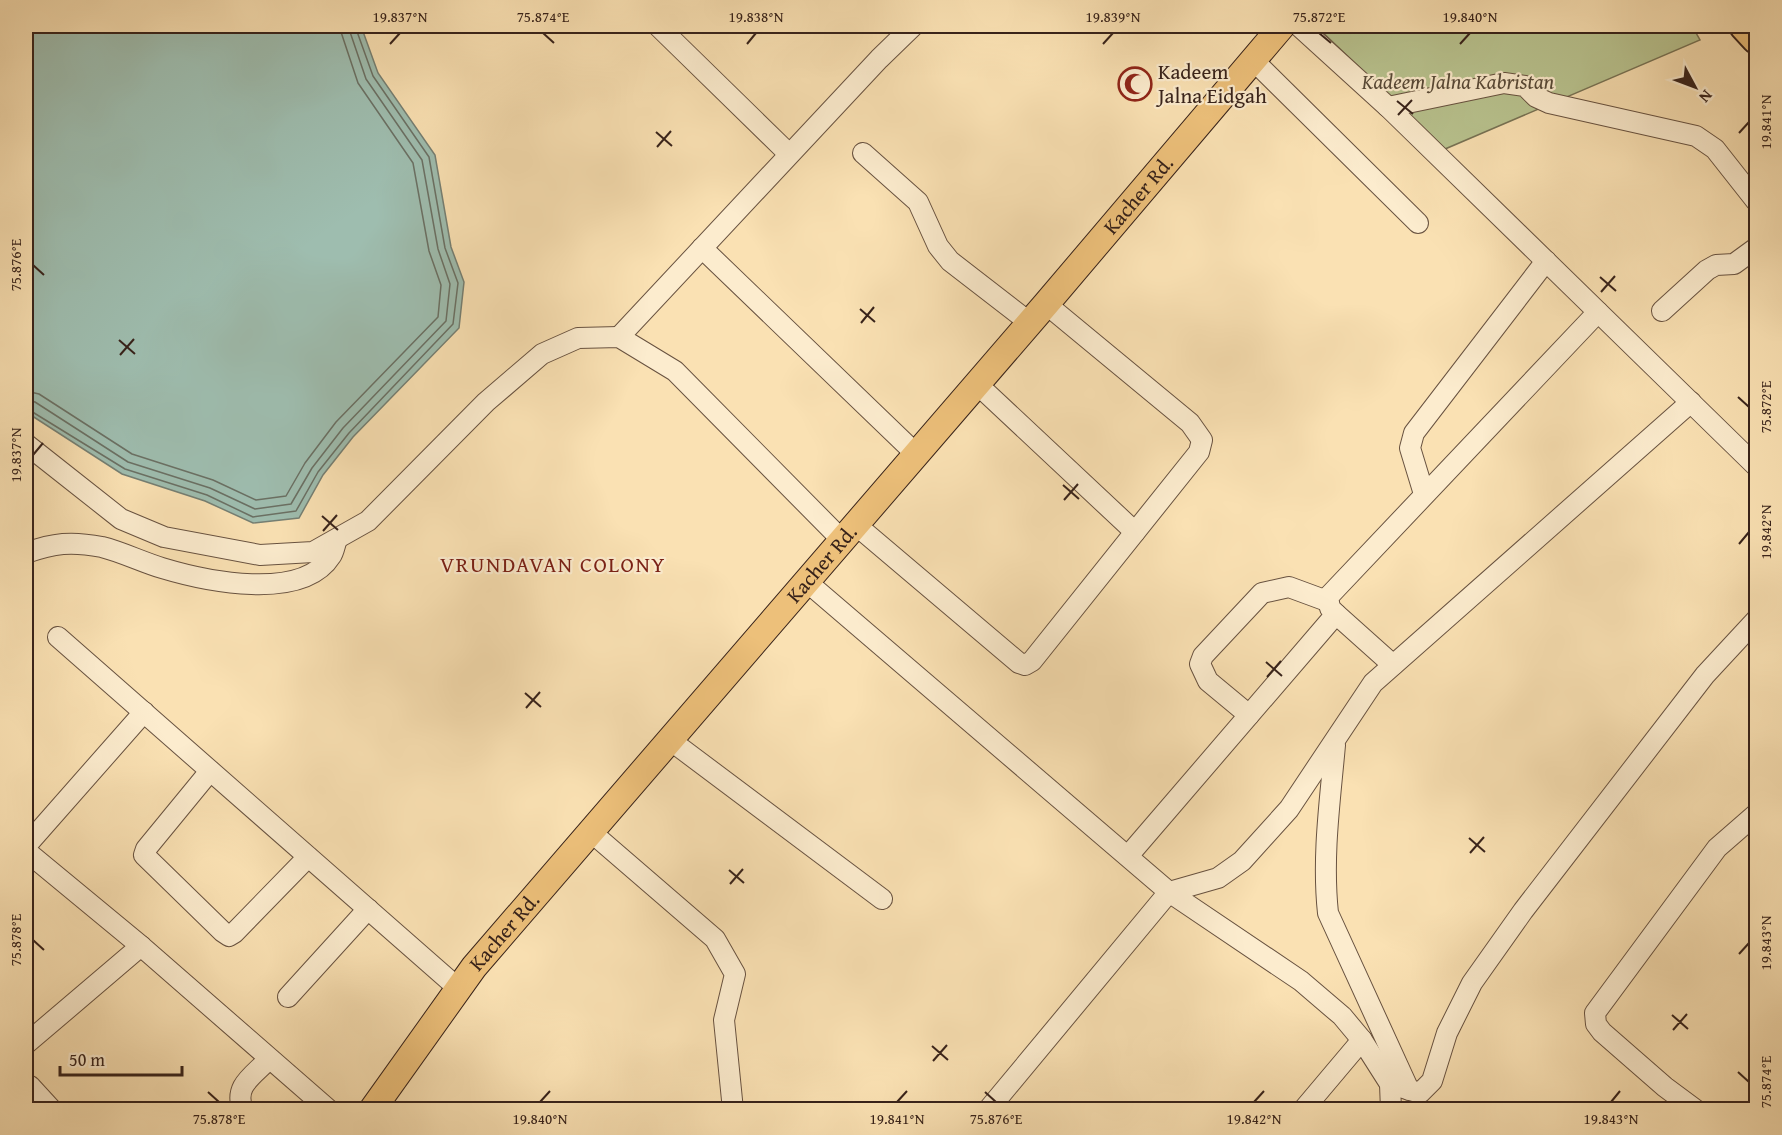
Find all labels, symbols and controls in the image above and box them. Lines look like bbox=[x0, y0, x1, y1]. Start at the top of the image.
text: 19.837°N bbox=[373, 6, 428, 27]
text: 75.874°E bbox=[517, 6, 570, 27]
text: 19.838°N bbox=[729, 6, 784, 27]
text: 19.839°N bbox=[1086, 6, 1141, 27]
text: 75.872°E bbox=[1293, 6, 1346, 27]
text: 19.840°N bbox=[1443, 6, 1498, 27]
place label: Kadeem Jalna Eidgah bbox=[1155, 56, 1267, 111]
north arrow bbox=[1665, 57, 1725, 117]
mosque icon: Kadeem Jalna Eidgah bbox=[1117, 66, 1153, 102]
park label: Kadeem Jalna Kabristan bbox=[1361, 66, 1555, 97]
text: N bbox=[1694, 85, 1719, 109]
text: 19.841°N bbox=[1755, 94, 1776, 149]
street label: Kacher Rd. bbox=[1096, 149, 1180, 241]
text: 75.876°E bbox=[5, 238, 26, 291]
text: 75.872°E bbox=[1755, 380, 1776, 433]
text: 19.837°N bbox=[5, 427, 26, 482]
text: 19.842°N bbox=[1755, 504, 1776, 559]
street label: Kacher Rd. bbox=[779, 518, 864, 610]
district label: VRUNDAVAN COLONY bbox=[440, 548, 666, 580]
street label: Kacher Rd. bbox=[461, 886, 547, 978]
text: 75.878°E bbox=[5, 913, 26, 966]
text: 19.843°N bbox=[1755, 915, 1776, 970]
scale bar bbox=[60, 1039, 182, 1077]
text: 50 m bbox=[69, 1046, 105, 1073]
text: 75.874°E bbox=[1755, 1055, 1776, 1108]
text: 75.878°E bbox=[193, 1108, 246, 1129]
text: 19.840°N bbox=[513, 1108, 568, 1129]
text: 19.841°N bbox=[870, 1108, 925, 1129]
text: 75.876°E bbox=[970, 1108, 1023, 1129]
text: 19.842°N bbox=[1227, 1108, 1282, 1129]
text: 19.843°N bbox=[1584, 1108, 1639, 1129]

